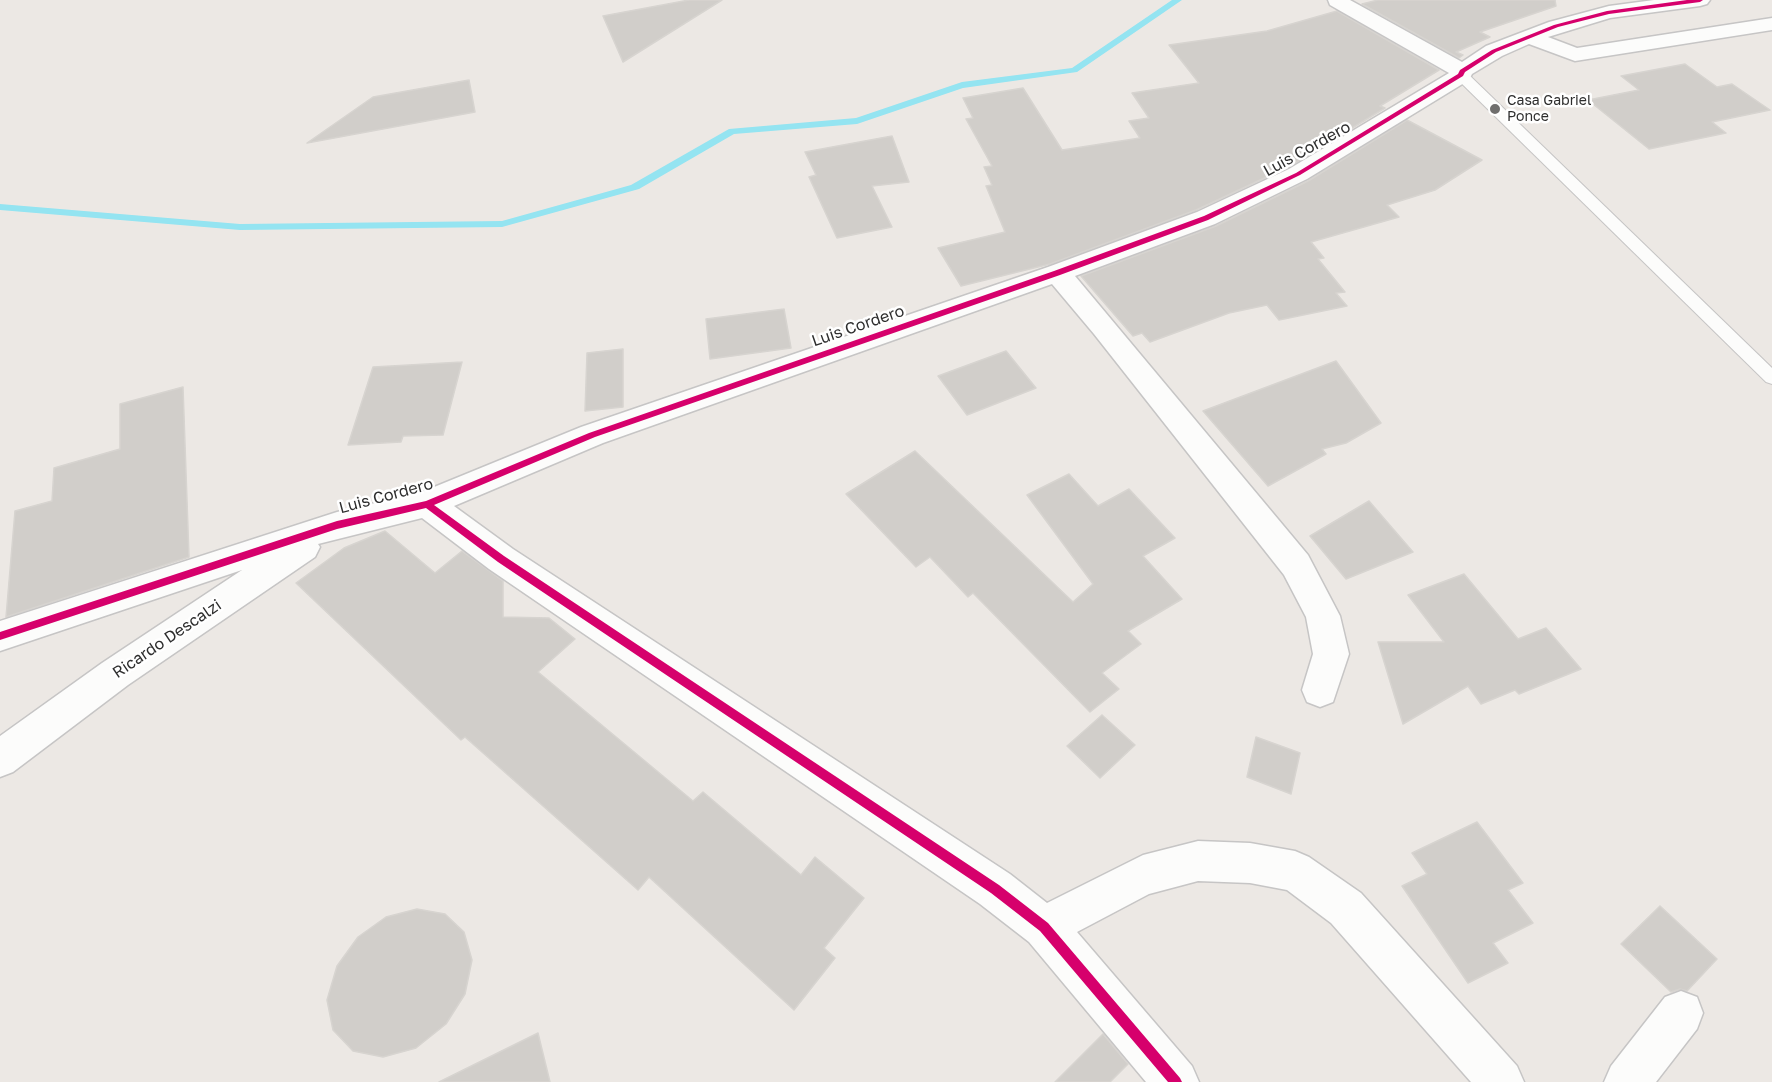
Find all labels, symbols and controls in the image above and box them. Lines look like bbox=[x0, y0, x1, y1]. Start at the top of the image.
place label: Casa Gabriel Ponce bbox=[1507, 93, 1591, 125]
marker: Casa Gabriel Ponce bbox=[1488, 102, 1502, 116]
street label: Luis Cordero bbox=[1260, 117, 1354, 181]
street label: Luis Cordero bbox=[809, 301, 907, 351]
street label: Luis Cordero bbox=[337, 474, 435, 518]
street label: Ricardo Descalzi bbox=[109, 596, 225, 682]

